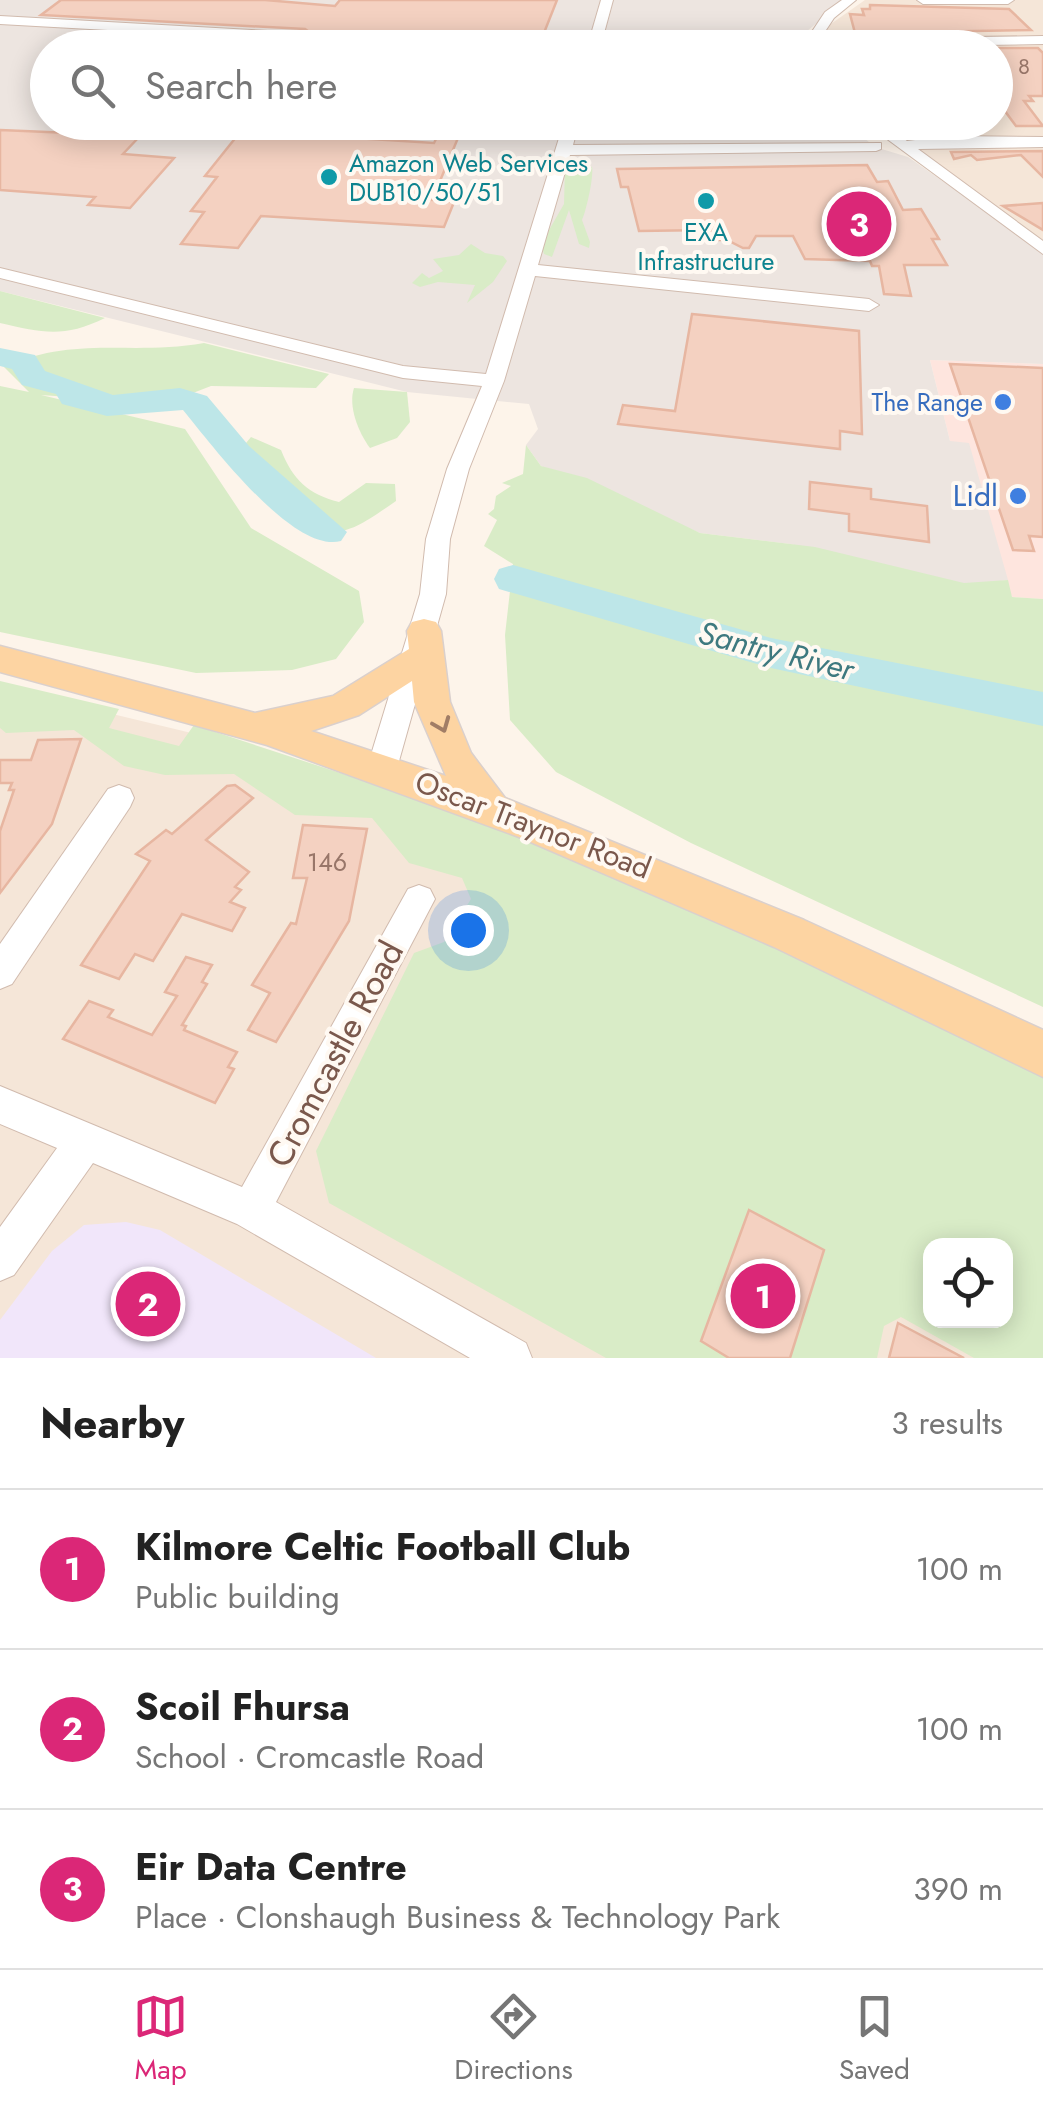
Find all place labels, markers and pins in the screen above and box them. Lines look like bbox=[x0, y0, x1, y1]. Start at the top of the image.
place label: Amazon Web Services DUB10/50/51 bbox=[349, 145, 588, 210]
marker: Amazon Web Services DUB10/50/51 bbox=[318, 166, 340, 188]
pin: 3 bbox=[826, 186, 892, 262]
marker: EXA Infrastructure bbox=[695, 190, 717, 212]
place label: EXA Infrastructure bbox=[638, 214, 774, 279]
place label: The Range bbox=[872, 384, 983, 420]
marker: The Range bbox=[992, 391, 1014, 413]
place label: Lidl bbox=[953, 474, 998, 517]
marker: Lidl bbox=[1007, 485, 1029, 507]
pin: 1 bbox=[730, 1258, 796, 1334]
pin: 2 bbox=[116, 1266, 180, 1342]

